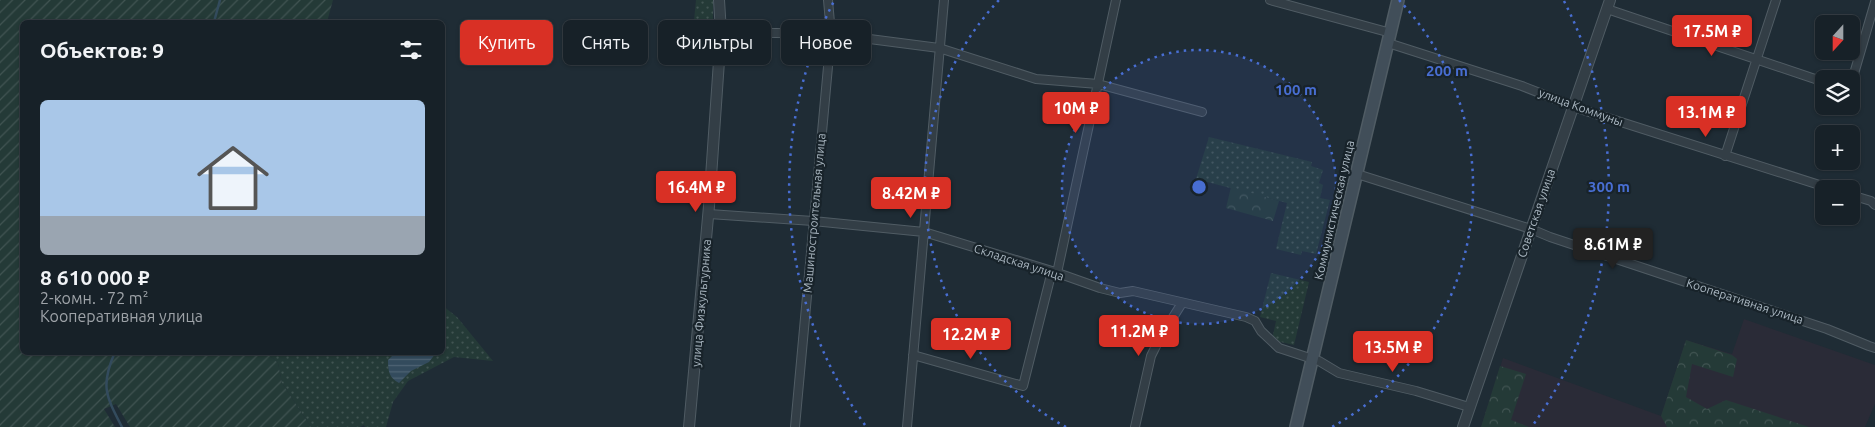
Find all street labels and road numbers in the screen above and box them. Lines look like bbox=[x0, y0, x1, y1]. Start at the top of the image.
street label: улица Коммуны bbox=[1537, 86, 1625, 128]
street label: Машиностроительная улица bbox=[801, 133, 827, 293]
street label: Коммунистическая улица bbox=[1312, 139, 1356, 281]
street label: Советская улица bbox=[1515, 167, 1557, 259]
street label: улица Физкультурника bbox=[689, 239, 713, 367]
street label: Складская улица bbox=[972, 241, 1066, 283]
street label: Кооперативная улица bbox=[1685, 276, 1805, 326]

